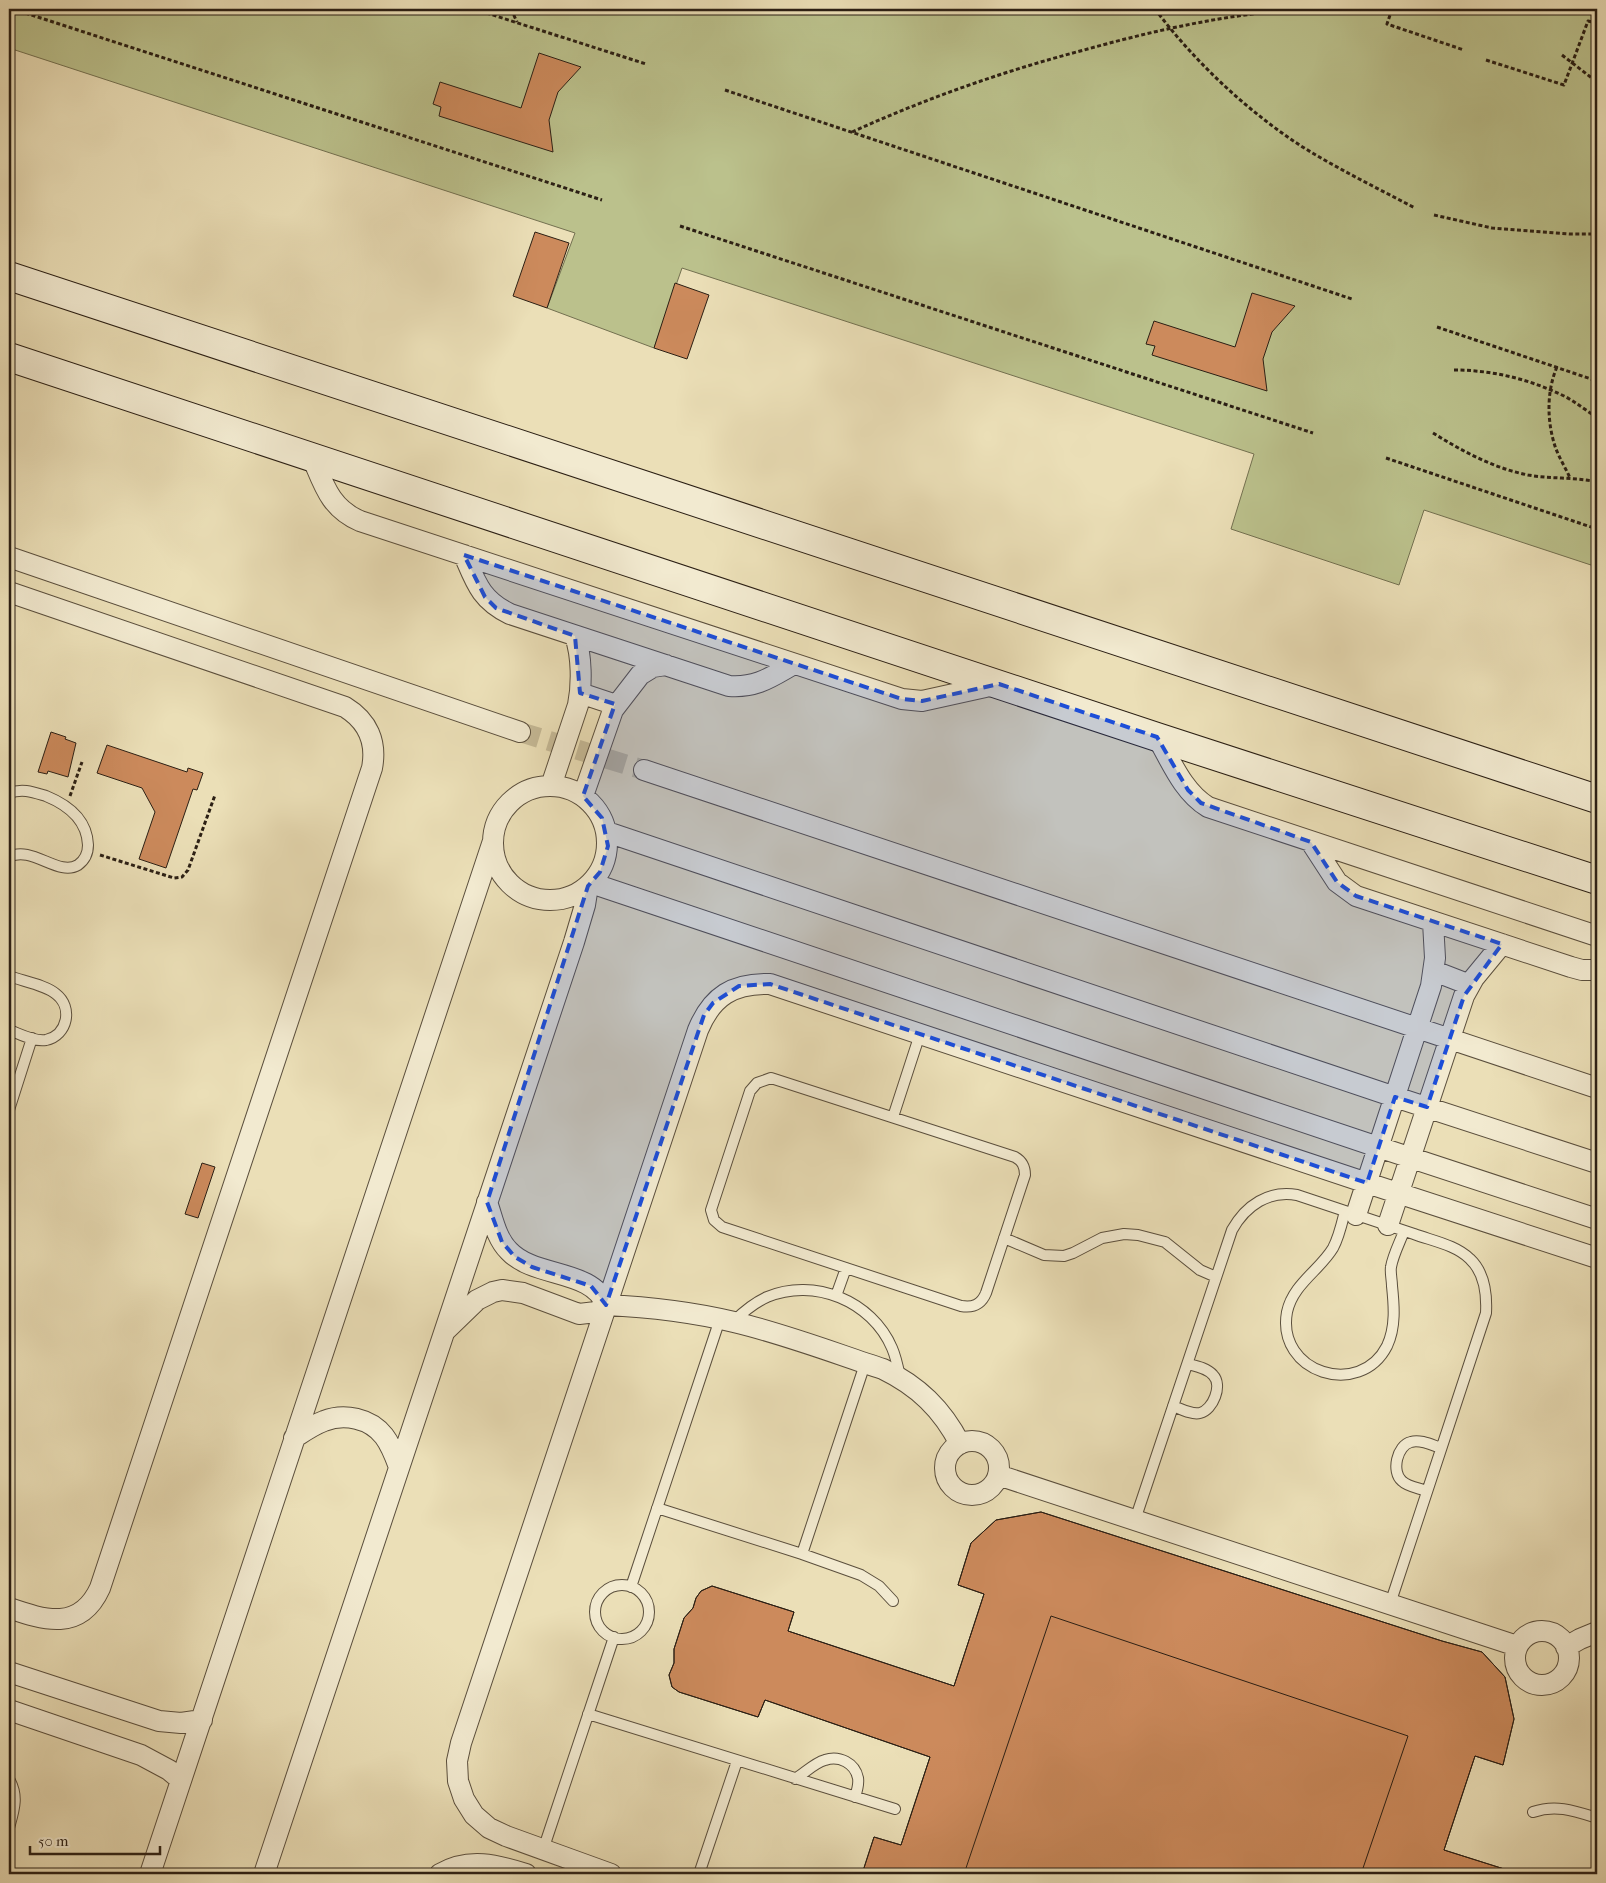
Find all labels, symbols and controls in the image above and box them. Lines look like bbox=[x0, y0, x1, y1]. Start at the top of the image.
scale bar bbox=[30, 1823, 160, 1855]
text: 50 m bbox=[38, 1832, 69, 1850]

